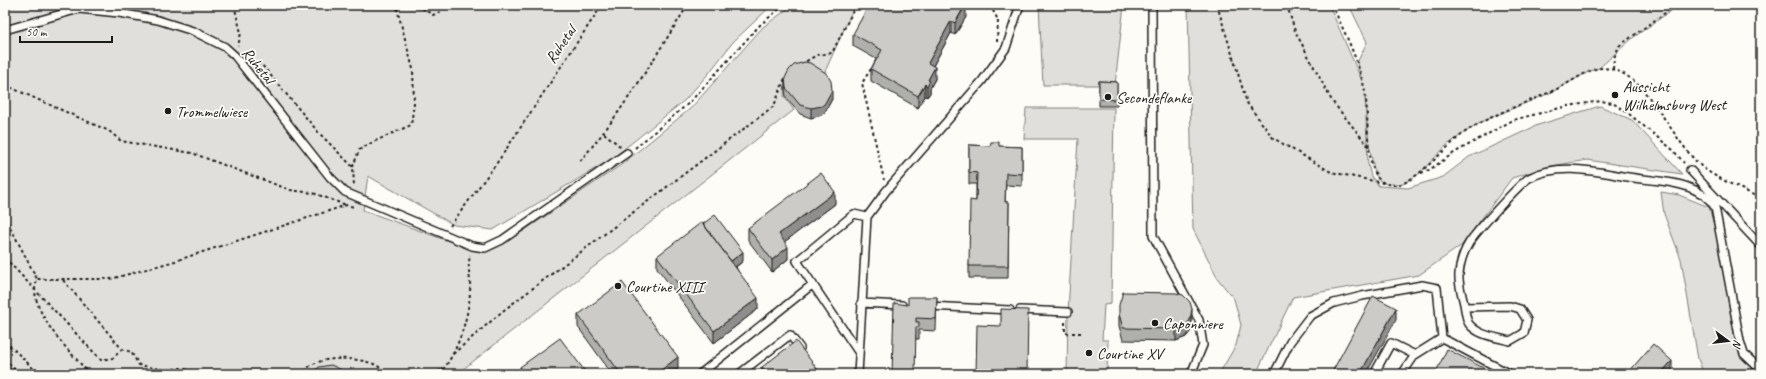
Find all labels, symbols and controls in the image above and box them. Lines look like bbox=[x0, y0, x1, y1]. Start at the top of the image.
scale bar bbox=[20, 18, 112, 44]
street label: Ruhetal bbox=[541, 19, 582, 67]
text: 50 m bbox=[26, 24, 48, 40]
street label: Ruhetal bbox=[237, 43, 281, 90]
place label: Aussicht Wilhelmsburg West bbox=[1623, 77, 1728, 115]
place label: Secondeflanke bbox=[1116, 88, 1193, 108]
marker: Aussicht Wilhelmsburg West bbox=[1610, 90, 1620, 100]
marker: Secondeflanke bbox=[1103, 92, 1113, 102]
place label: Trommelwiese bbox=[176, 102, 249, 122]
marker: Trommelwiese bbox=[163, 106, 173, 116]
place label: Courtine XIII bbox=[626, 277, 707, 297]
marker: Courtine XIII bbox=[613, 281, 623, 291]
place label: Caponniere bbox=[1163, 314, 1225, 334]
marker: Caponniere bbox=[1150, 318, 1160, 328]
north arrow bbox=[1708, 321, 1748, 361]
text: N bbox=[1729, 338, 1745, 351]
place label: Courtine XV bbox=[1097, 344, 1166, 364]
marker: Courtine XV bbox=[1084, 348, 1094, 358]

